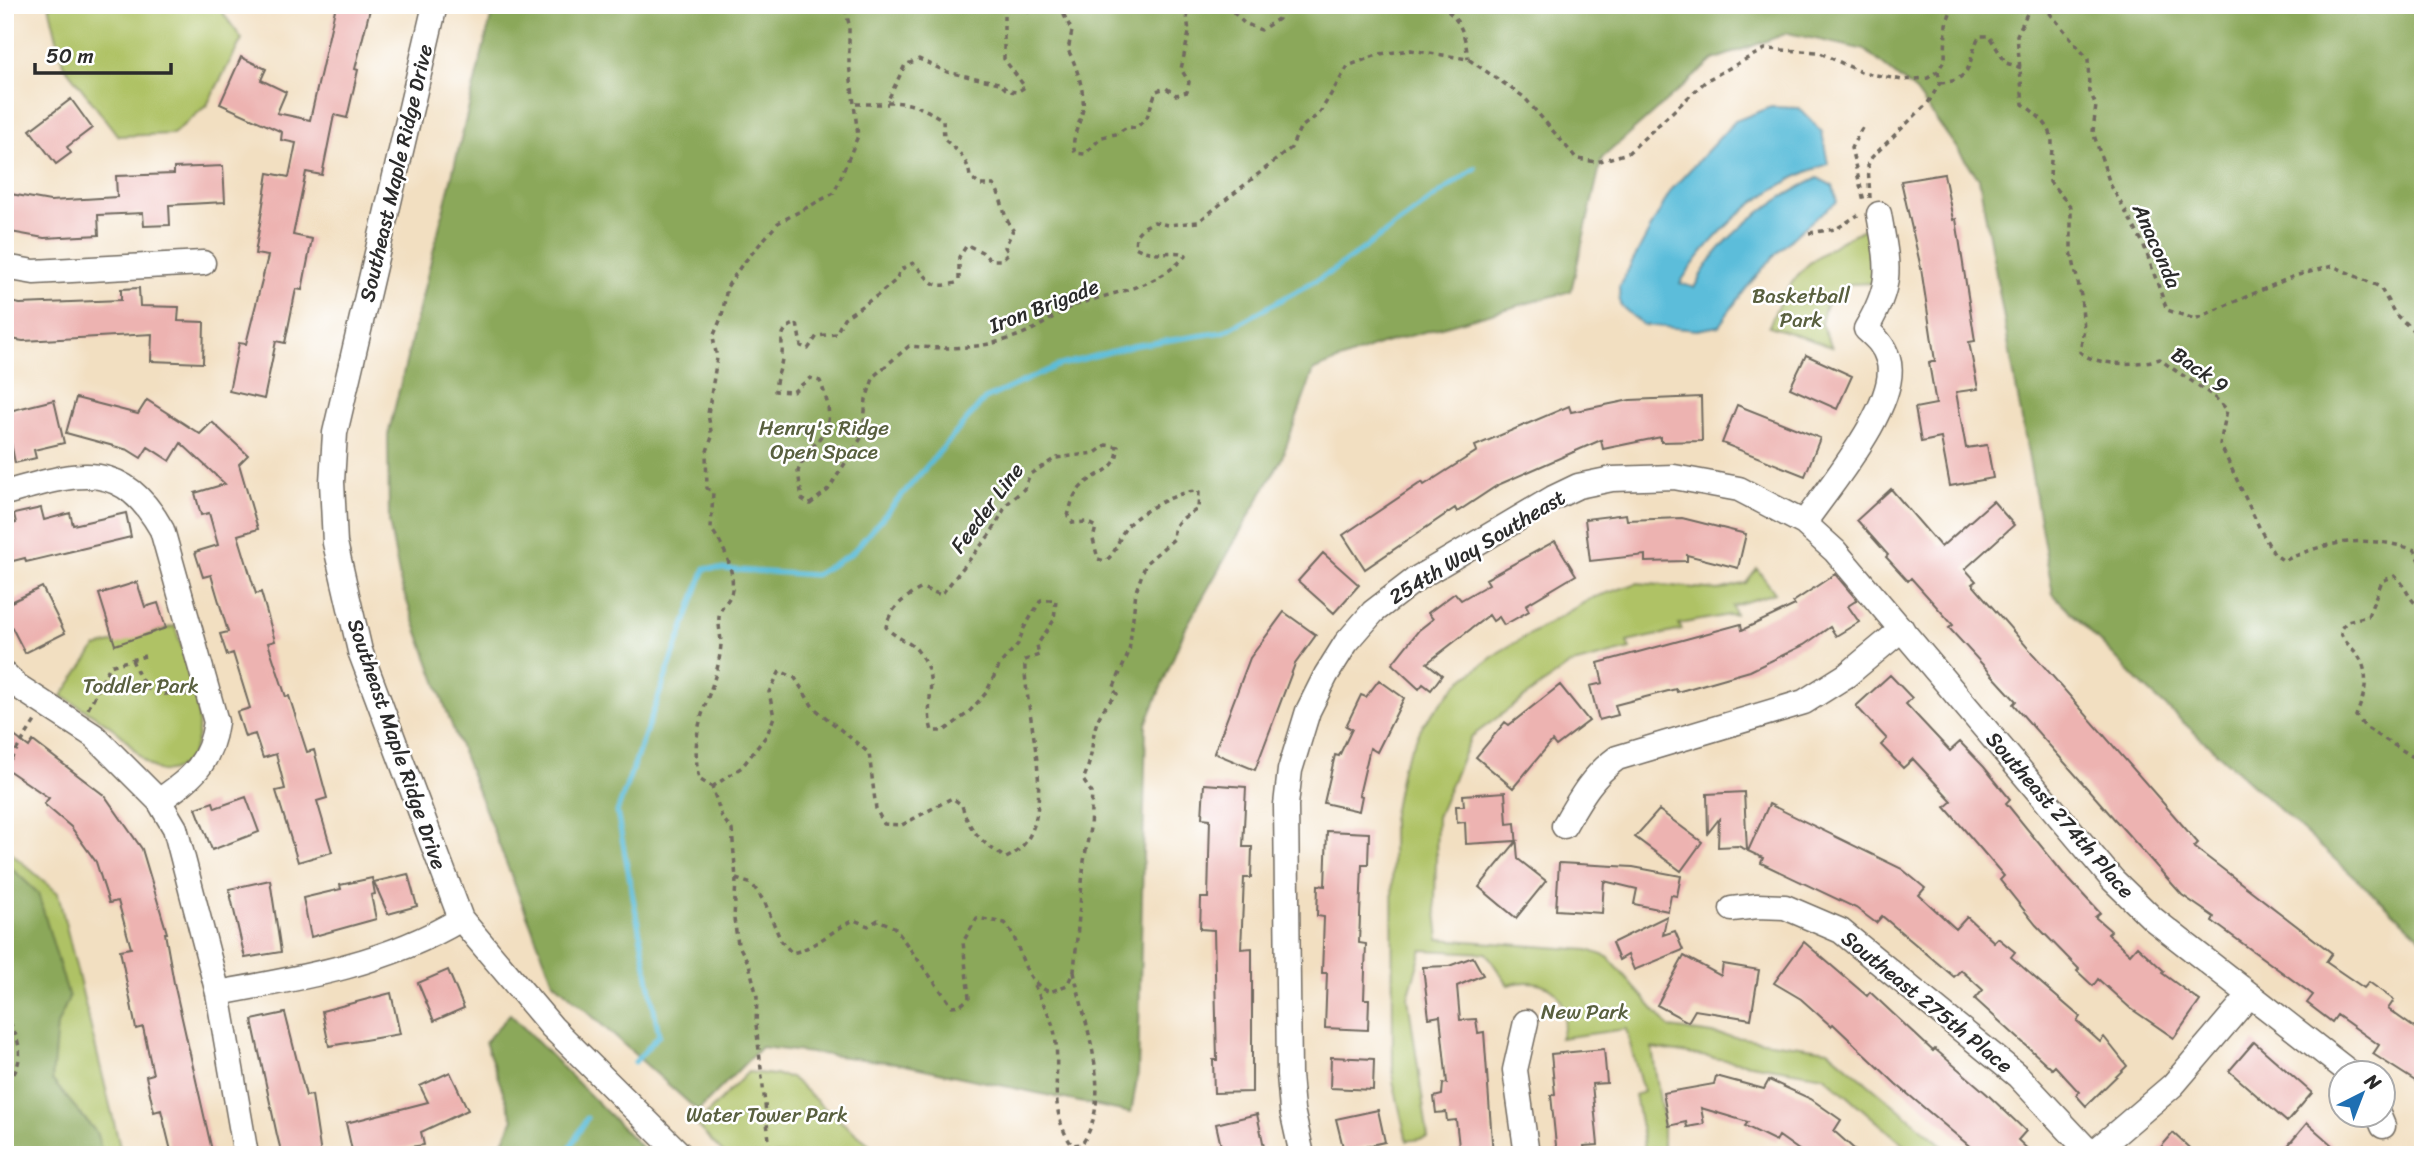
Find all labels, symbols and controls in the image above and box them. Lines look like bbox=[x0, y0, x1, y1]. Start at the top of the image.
scale bar bbox=[35, 32, 172, 76]
text: 50 m bbox=[46, 37, 94, 75]
street label: Southeast Maple Ridge Drive bbox=[348, 40, 444, 306]
street label: Anaconda bbox=[2121, 196, 2193, 295]
street label: Iron Brigade bbox=[983, 268, 1105, 345]
park label: Basketball Park bbox=[1752, 277, 1851, 339]
street label: Back 9 bbox=[2163, 336, 2237, 404]
park label: Henry's Ridge Open Space bbox=[759, 409, 889, 471]
street label: Feeder Line bbox=[940, 454, 1034, 562]
street label: 254th Way Southeast bbox=[1381, 479, 1573, 615]
street label: Southeast Maple Ridge Drive bbox=[336, 613, 458, 875]
park label: Toddler Park bbox=[83, 667, 199, 705]
street label: Southeast 274th Place bbox=[1976, 722, 2144, 908]
street label: Southeast 275th Place bbox=[1833, 920, 2022, 1084]
park label: New Park bbox=[1541, 993, 1629, 1031]
north arrow bbox=[2326, 1058, 2396, 1128]
text: N bbox=[2356, 1064, 2390, 1099]
park label: Water Tower Park bbox=[686, 1096, 848, 1134]

